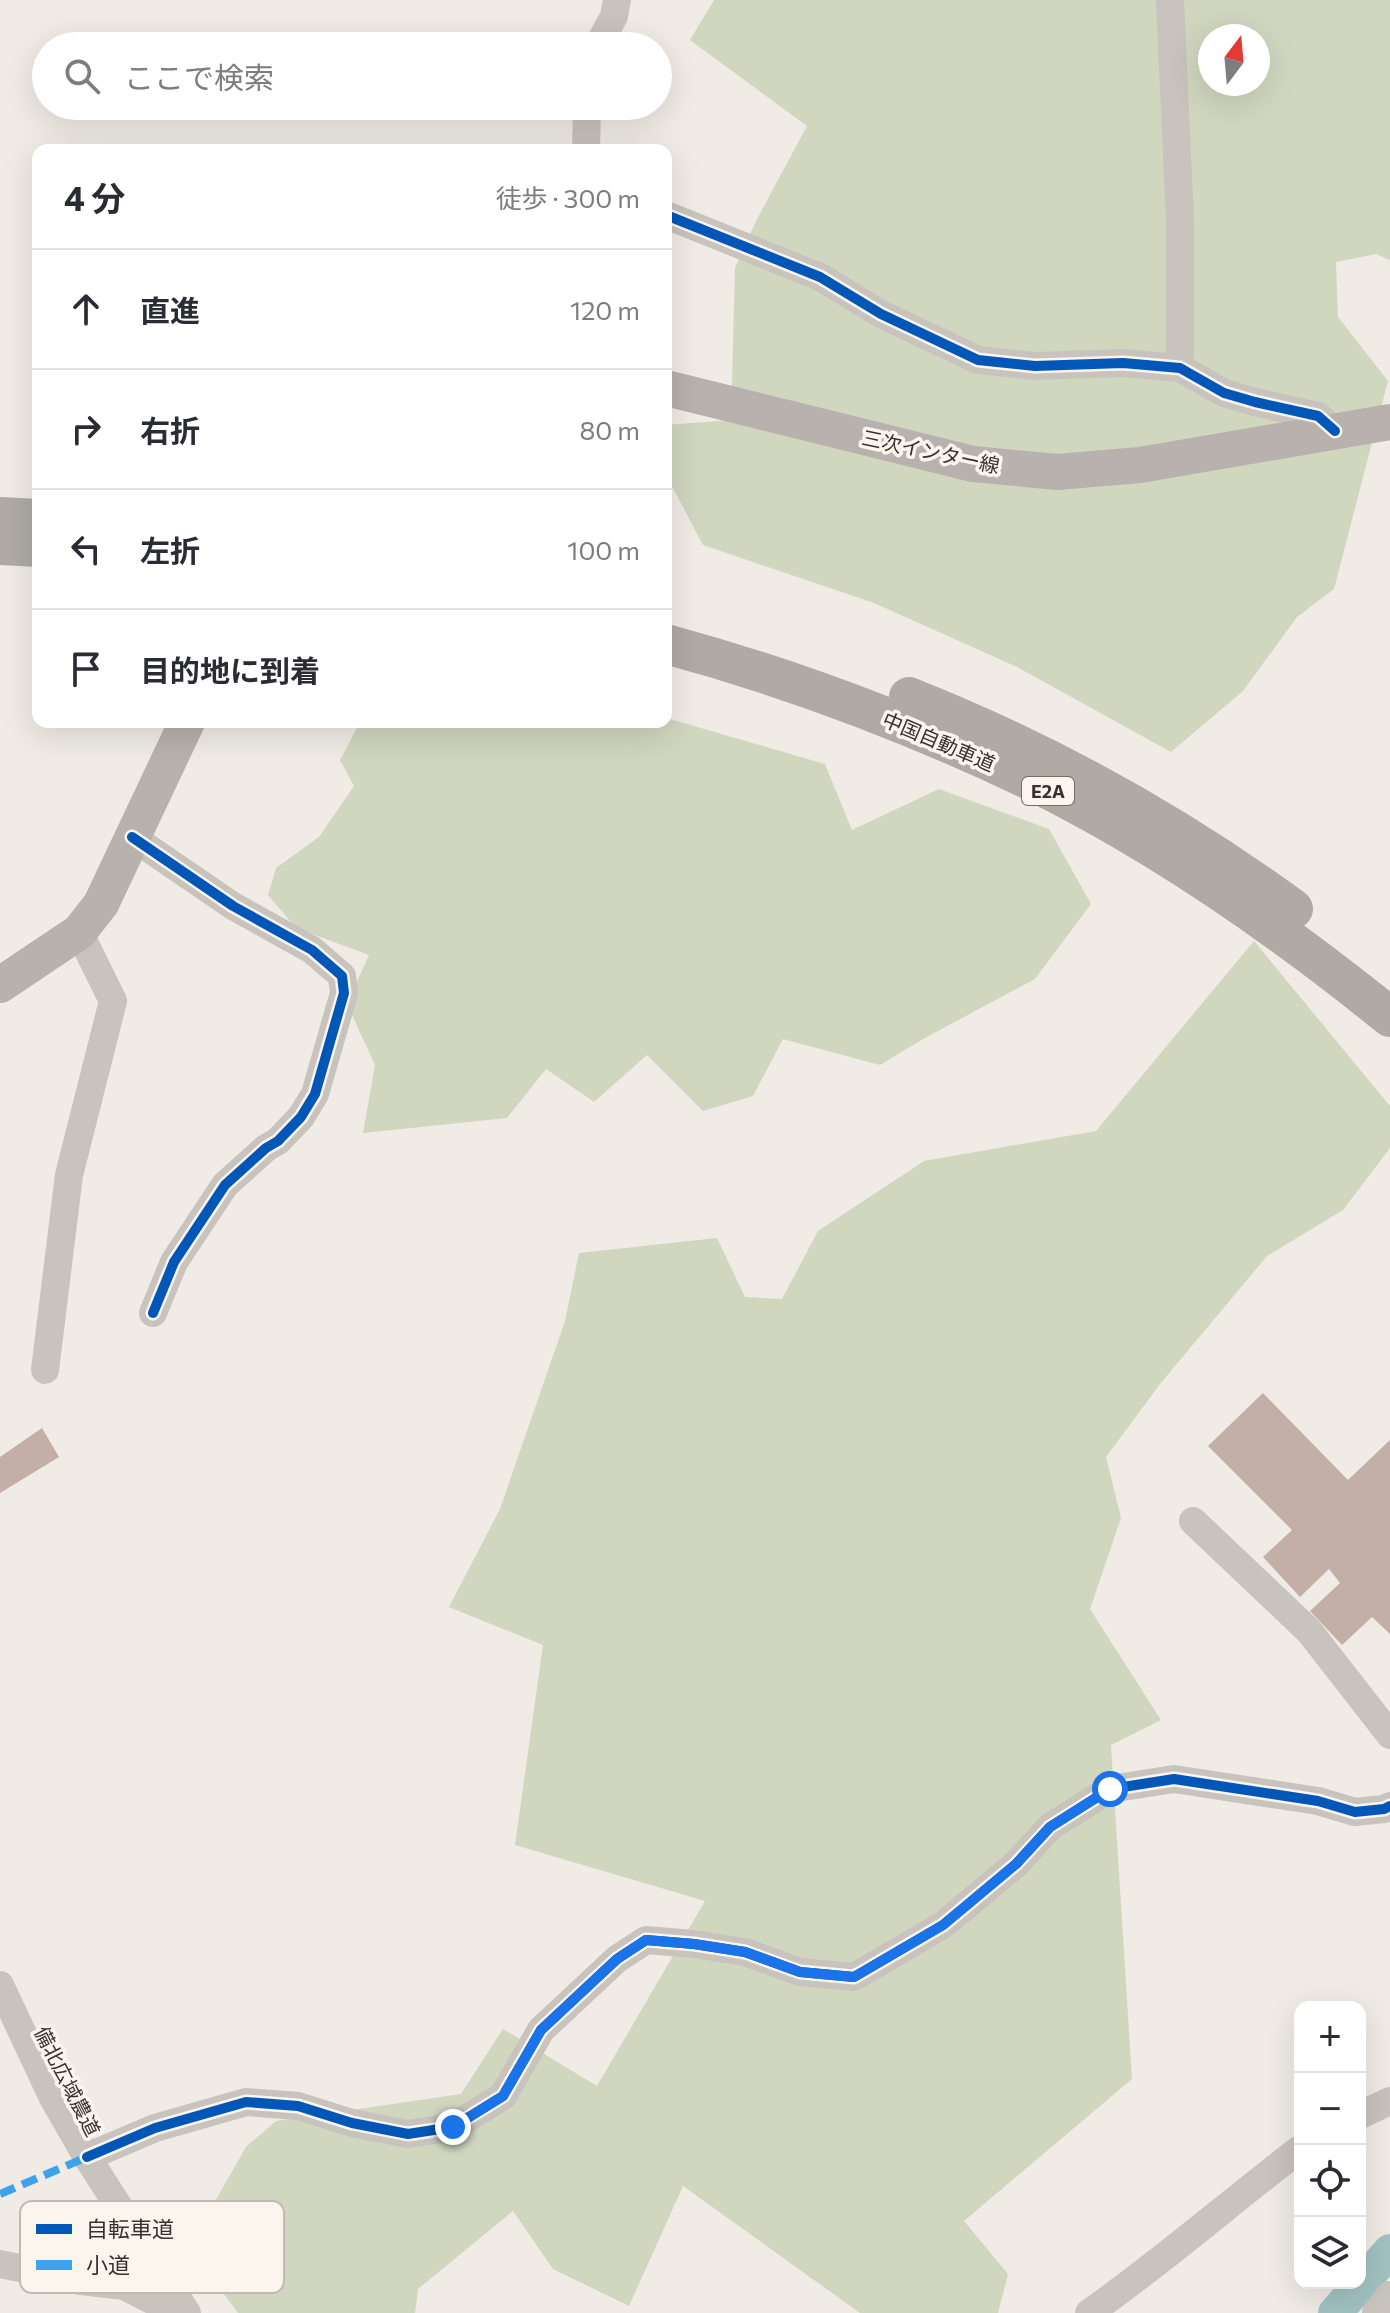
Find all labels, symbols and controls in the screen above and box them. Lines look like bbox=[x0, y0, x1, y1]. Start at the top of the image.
north arrow bbox=[1198, 24, 1270, 96]
search box bbox=[32, 32, 672, 120]
icon: search bbox=[60, 54, 104, 98]
text: ここで検索 bbox=[124, 58, 274, 95]
text: 4 分 bbox=[64, 176, 125, 218]
text: 徒歩 · 300 m bbox=[495, 182, 640, 213]
icon: ahead bbox=[64, 287, 108, 331]
text: 直進 bbox=[140, 291, 200, 328]
text: 120 m bbox=[570, 294, 640, 325]
icon: right bbox=[64, 407, 108, 451]
text: 右折 bbox=[140, 411, 200, 448]
text: 80 m bbox=[580, 414, 640, 445]
street label: 三次インター線 bbox=[860, 425, 1002, 477]
icon: left bbox=[64, 527, 108, 571]
text: 左折 bbox=[140, 531, 200, 568]
text: 100 m bbox=[567, 534, 640, 565]
icon: arrive bbox=[64, 647, 108, 691]
text: 目的地に到着 bbox=[140, 651, 320, 688]
street label: 中国自動車道 bbox=[879, 707, 999, 775]
road number: E2A bbox=[1022, 777, 1074, 805]
route start bbox=[1092, 1771, 1128, 1807]
map controls bbox=[1294, 2001, 1366, 2289]
button: + bbox=[1294, 2001, 1366, 2073]
street label: 備北広域農道 bbox=[30, 2022, 106, 2140]
button: − bbox=[1294, 2073, 1366, 2145]
route end bbox=[435, 2109, 471, 2145]
button: locate bbox=[1294, 2145, 1366, 2217]
legend bbox=[20, 2201, 284, 2293]
text: 自転車道 bbox=[86, 2215, 174, 2242]
button: layers bbox=[1294, 2217, 1366, 2289]
text: 小道 bbox=[86, 2251, 130, 2278]

